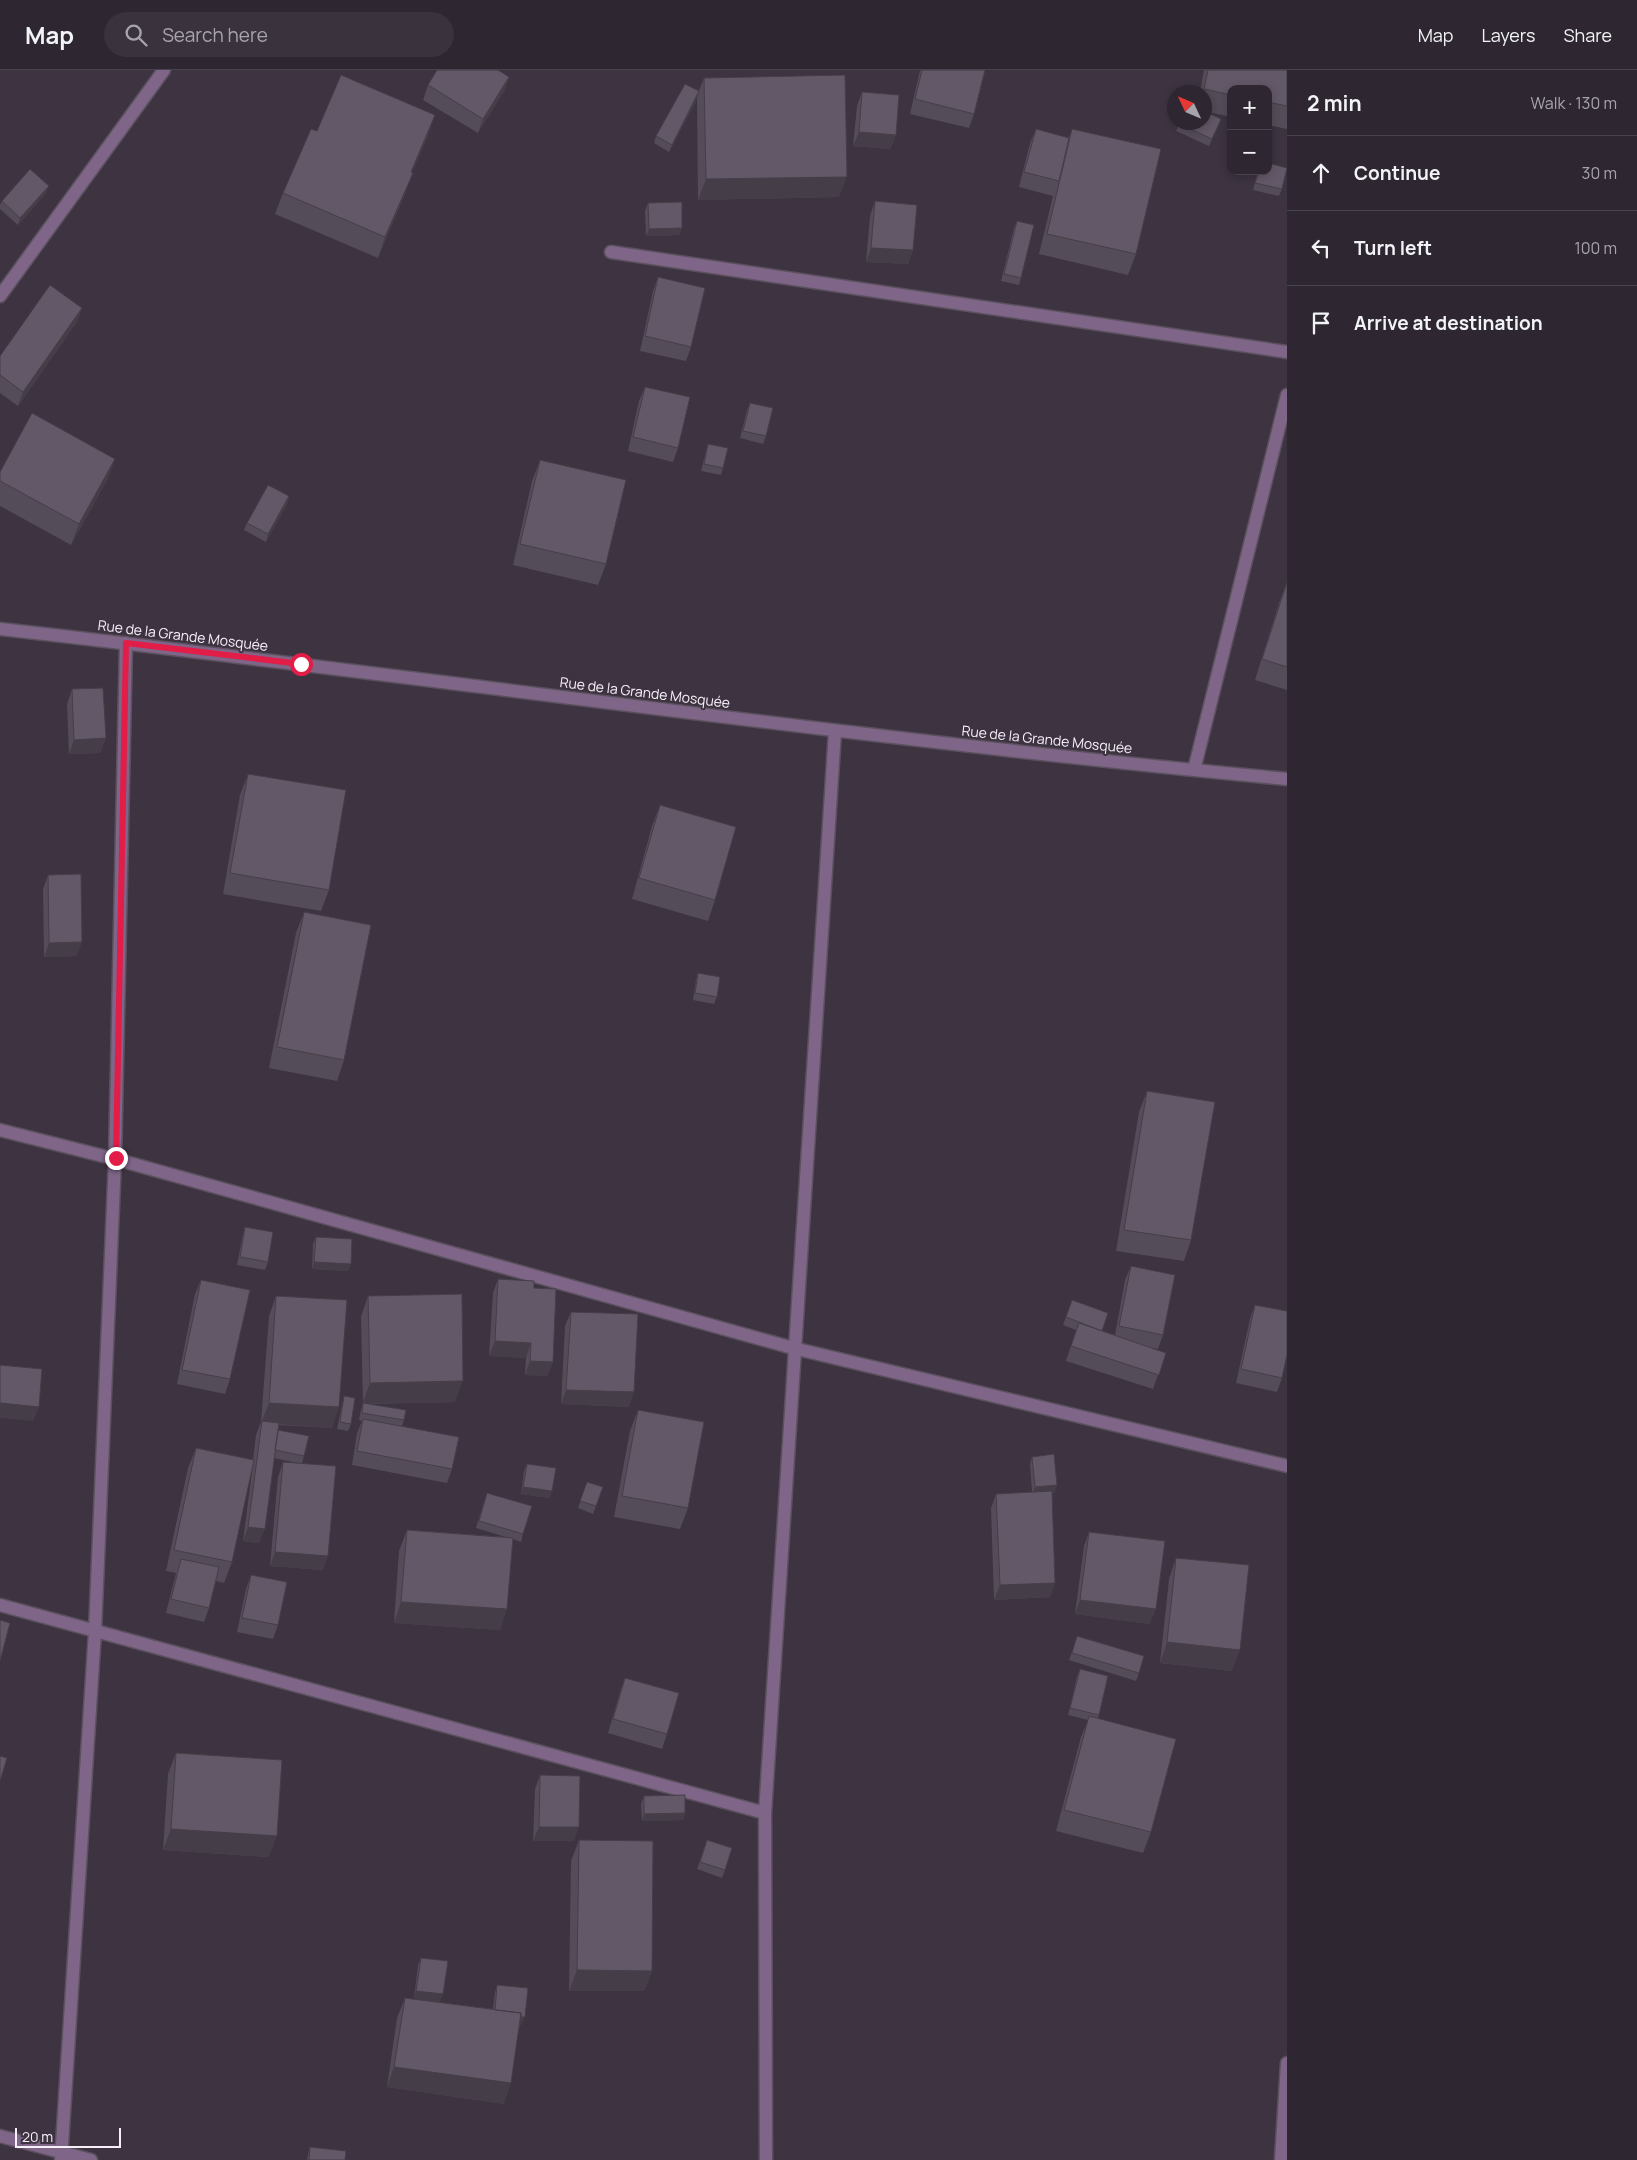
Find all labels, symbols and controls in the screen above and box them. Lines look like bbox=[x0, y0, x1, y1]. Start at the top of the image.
search box bbox=[104, 12, 454, 57]
text: Map bbox=[25, 18, 74, 51]
icon: search bbox=[122, 21, 150, 49]
text: Search here bbox=[162, 22, 268, 48]
text: Map bbox=[1418, 23, 1453, 47]
text: Layers bbox=[1481, 23, 1535, 47]
text: Share bbox=[1563, 23, 1612, 47]
north arrow bbox=[1167, 85, 1212, 130]
map controls bbox=[1227, 85, 1272, 175]
button: + bbox=[1227, 85, 1272, 130]
text: 2 min bbox=[1307, 89, 1362, 117]
text: Walk · 130 m bbox=[1531, 92, 1617, 114]
button: − bbox=[1227, 130, 1272, 175]
icon: ahead bbox=[1307, 159, 1335, 187]
text: Continue bbox=[1354, 160, 1440, 186]
text: 30 m bbox=[1582, 162, 1617, 184]
icon: left bbox=[1307, 234, 1335, 262]
text: Turn left bbox=[1354, 235, 1432, 261]
text: 100 m bbox=[1574, 237, 1617, 259]
icon: arrive bbox=[1307, 309, 1335, 337]
text: Arrive at destination bbox=[1354, 310, 1543, 336]
street label: Rue de la Grande Mosquée bbox=[97, 615, 269, 655]
route start bbox=[290, 653, 313, 676]
street label: Rue de la Grande Mosquée bbox=[559, 672, 731, 712]
street label: Rue de la Grande Mosquée bbox=[961, 721, 1133, 757]
route end bbox=[105, 1147, 128, 1170]
scale bar bbox=[15, 2125, 121, 2148]
text: 20 m bbox=[22, 2127, 53, 2146]

